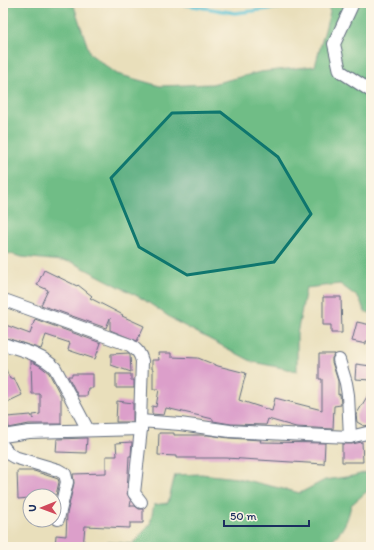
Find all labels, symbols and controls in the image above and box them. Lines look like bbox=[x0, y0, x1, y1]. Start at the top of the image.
north arrow bbox=[22, 488, 62, 528]
scale bar bbox=[224, 502, 309, 528]
text: U bbox=[26, 504, 39, 512]
text: 50 m bbox=[230, 509, 256, 523]

